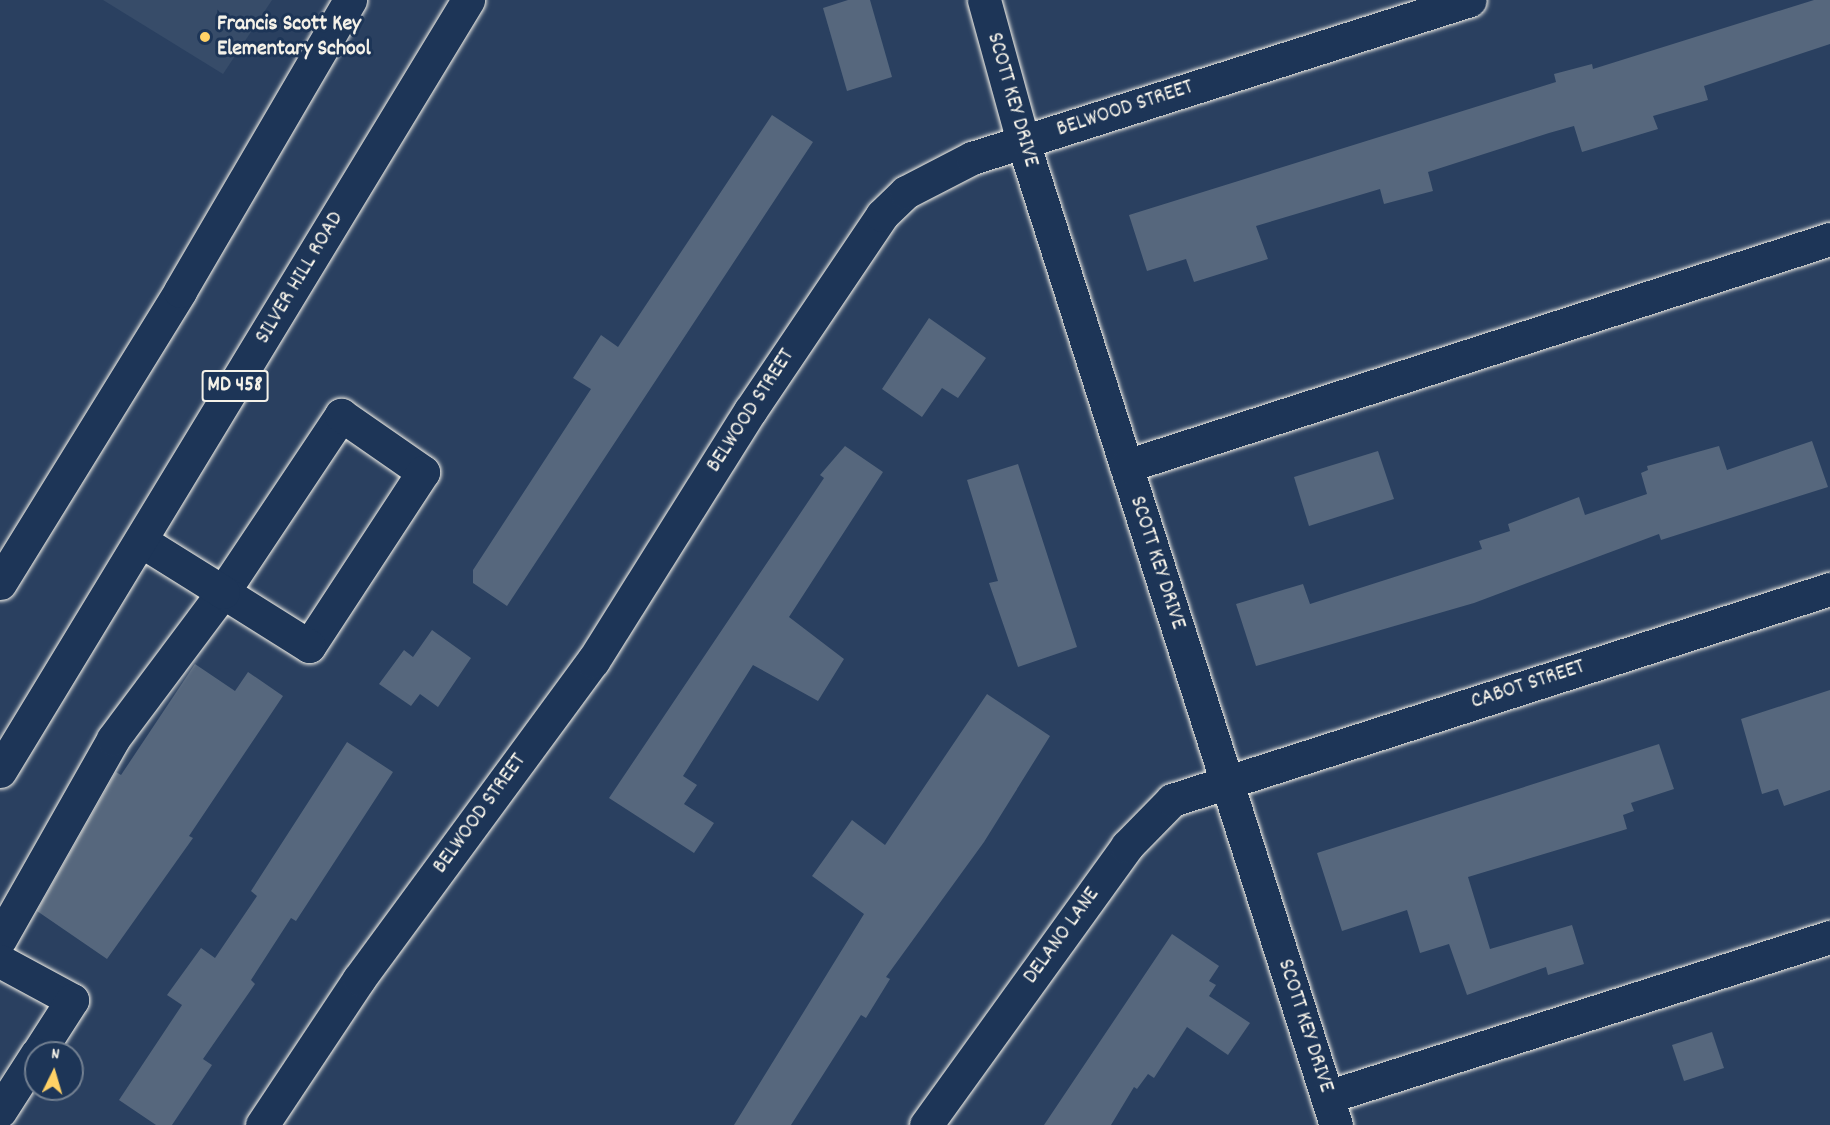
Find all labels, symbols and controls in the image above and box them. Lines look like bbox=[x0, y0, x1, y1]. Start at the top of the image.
place label: Francis Scott Key Elementary School bbox=[217, 11, 371, 62]
marker: Francis Scott Key Elementary School bbox=[198, 30, 212, 44]
street label: SCOTT KEY DRIVE bbox=[980, 30, 1044, 170]
street label: BELWOOD STREET bbox=[1054, 75, 1196, 143]
street label: SILVER HILL ROAD bbox=[250, 207, 350, 349]
street label: BELWOOD STREET bbox=[701, 344, 801, 478]
road number: MD 458 bbox=[200, 368, 270, 404]
street label: SCOTT KEY DRIVE bbox=[1123, 493, 1191, 633]
street label: CABOT STREET bbox=[1468, 654, 1588, 716]
street label: BELWOOD STREET bbox=[428, 749, 532, 879]
street label: DELANO LANE bbox=[1018, 883, 1106, 989]
street label: SCOTT KEY DRIVE bbox=[1271, 956, 1339, 1096]
north arrow bbox=[24, 1041, 84, 1101]
text: N bbox=[50, 1043, 60, 1066]

